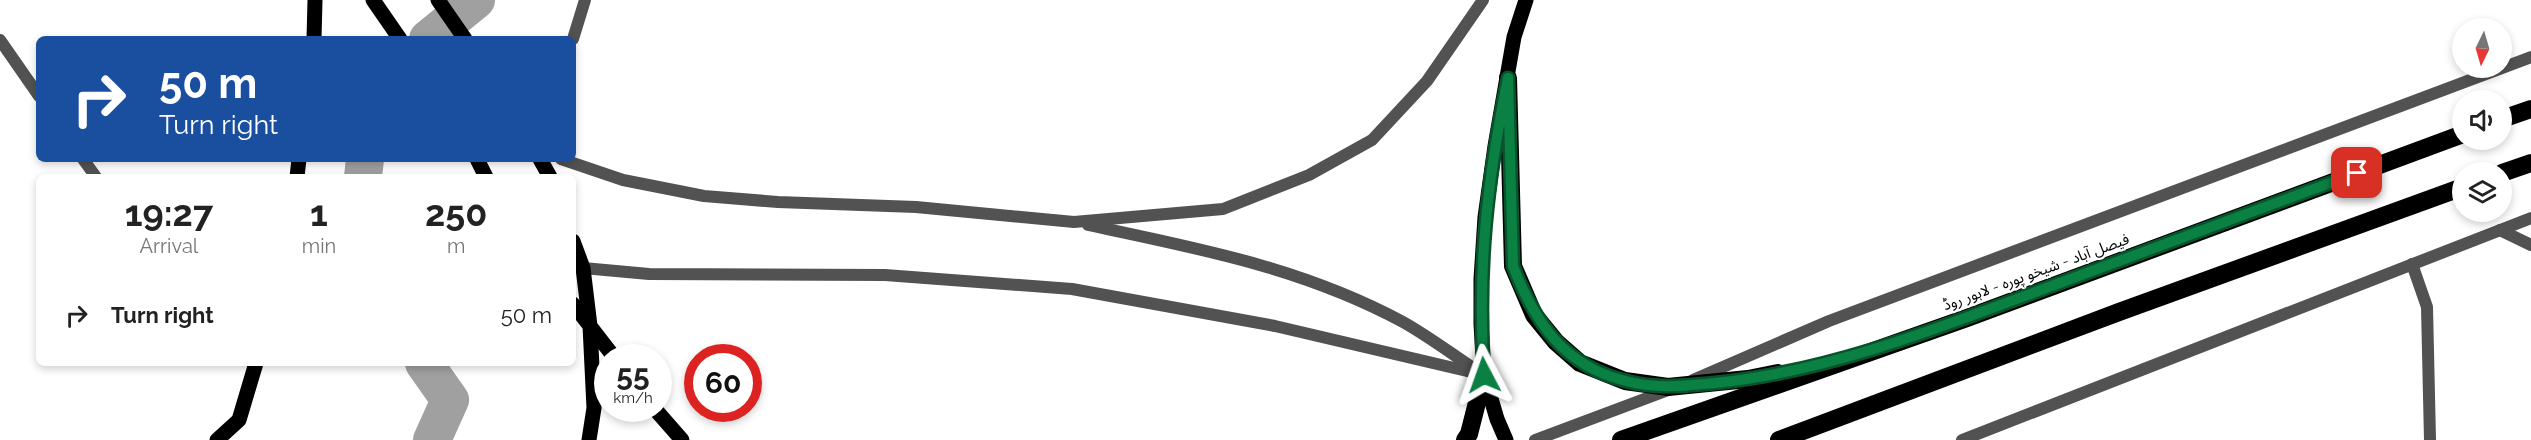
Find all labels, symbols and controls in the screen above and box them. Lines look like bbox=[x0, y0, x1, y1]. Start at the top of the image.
north arrow bbox=[2452, 18, 2512, 78]
map controls bbox=[2452, 18, 2512, 222]
text: 50 m bbox=[159, 59, 257, 108]
icon: right bbox=[60, 60, 138, 138]
button: sound bbox=[2452, 90, 2512, 150]
text: Turn right bbox=[159, 109, 278, 140]
pin bbox=[2331, 147, 2382, 198]
icon: arrive bbox=[2340, 156, 2373, 189]
button: layers bbox=[2452, 162, 2512, 222]
text: 19:27 bbox=[125, 192, 213, 234]
text: 1 bbox=[310, 192, 328, 234]
text: 250 bbox=[425, 192, 487, 234]
street label: فیصل آباد - شیخو پورہ - لاہور روڈ bbox=[1940, 230, 2132, 315]
text: Arrival bbox=[140, 234, 198, 258]
text: min bbox=[302, 234, 336, 258]
text: m bbox=[447, 234, 465, 258]
icon: right bbox=[60, 299, 93, 332]
text: Turn right bbox=[111, 302, 214, 328]
text: 50 m bbox=[501, 302, 552, 328]
position arrow bbox=[1452, 343, 1516, 407]
speed limit sign: 60 bbox=[684, 344, 762, 422]
text: 55 bbox=[616, 358, 650, 393]
text: km/h bbox=[613, 389, 653, 407]

